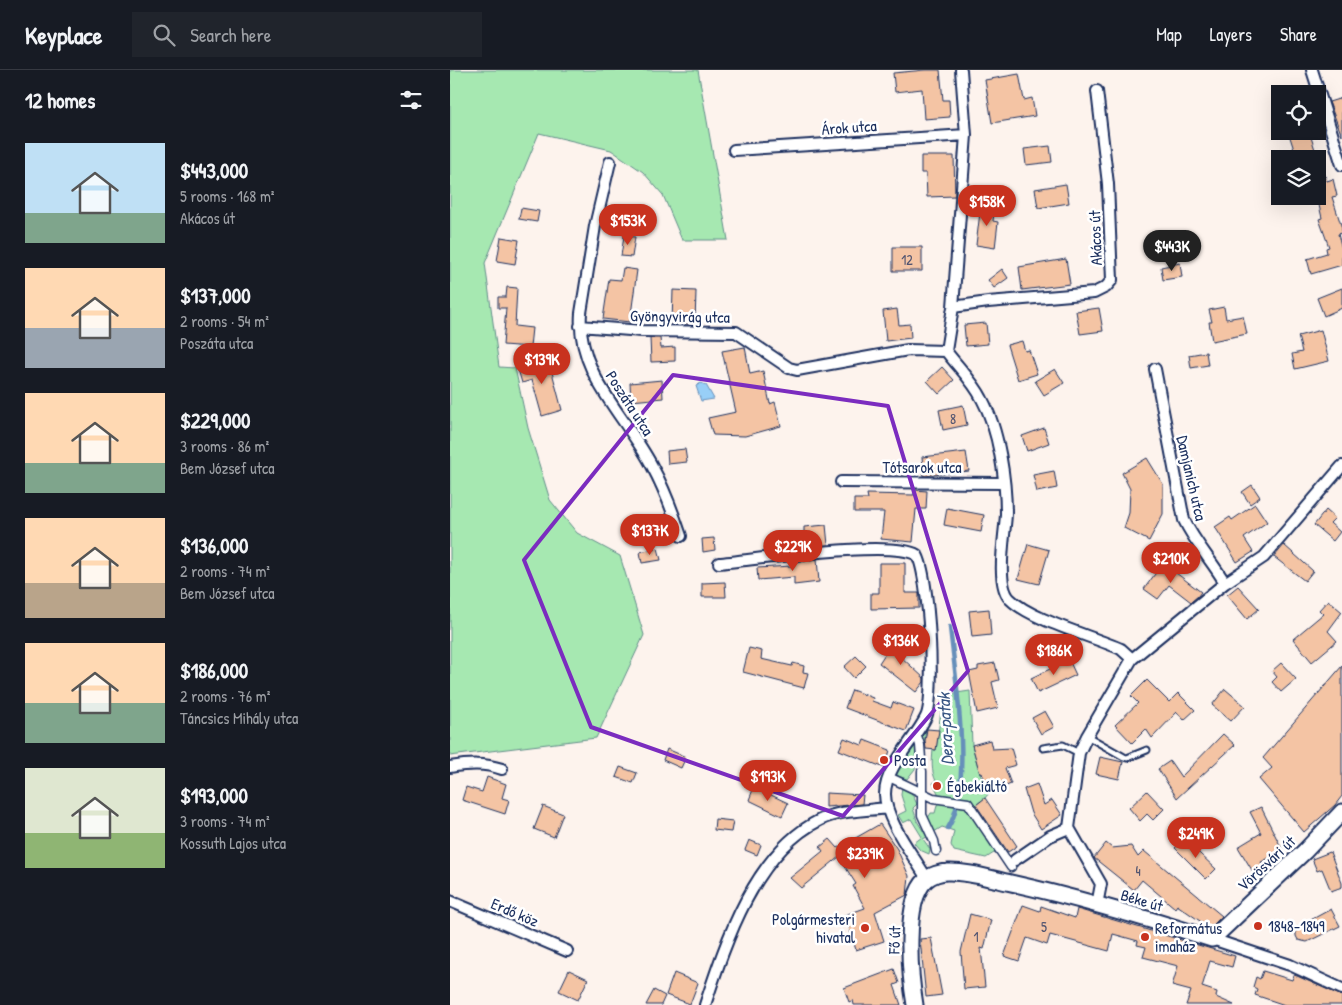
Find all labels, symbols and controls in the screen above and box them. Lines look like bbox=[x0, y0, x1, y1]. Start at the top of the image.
search box bbox=[132, 12, 482, 57]
text: Keyplace bbox=[25, 19, 102, 51]
icon: search bbox=[150, 21, 178, 49]
text: Search here bbox=[190, 22, 271, 48]
text: Map bbox=[1156, 22, 1182, 47]
text: Layers bbox=[1210, 22, 1252, 47]
text: Share bbox=[1280, 22, 1317, 47]
map controls bbox=[1271, 85, 1326, 205]
button: locate bbox=[1271, 85, 1326, 140]
text: 12 homes bbox=[25, 86, 95, 115]
icon: filters bbox=[397, 86, 425, 114]
street label: Árok utca bbox=[821, 114, 877, 140]
button: layers bbox=[1271, 150, 1326, 205]
text: $443,000 bbox=[180, 156, 248, 185]
icon: home bbox=[65, 163, 125, 223]
pin: $158K bbox=[952, 184, 1022, 227]
text: 5 rooms · 168 m² bbox=[180, 185, 274, 207]
text: $158K bbox=[969, 190, 1005, 212]
pin: $153K bbox=[593, 204, 663, 246]
text: Akácos út bbox=[180, 207, 235, 229]
text: $153K bbox=[610, 209, 646, 231]
street label: Akácos út bbox=[1083, 210, 1107, 266]
pin: $443K bbox=[1137, 230, 1207, 272]
text: $443K bbox=[1154, 235, 1190, 257]
house number: 12 bbox=[901, 250, 913, 269]
text: $137,000 bbox=[180, 281, 251, 310]
icon: home bbox=[65, 288, 125, 348]
street label: Gyöngyvirág utca bbox=[630, 304, 730, 328]
text: 2 rooms · 54 m² bbox=[180, 310, 269, 332]
text: Poszáta utca bbox=[180, 332, 253, 354]
pin: $139K bbox=[507, 342, 577, 385]
text: $139K bbox=[524, 348, 560, 370]
street label: Poszáta utca bbox=[601, 366, 659, 440]
text: $229,000 bbox=[180, 406, 250, 435]
house number: 8 bbox=[950, 409, 956, 428]
icon: home bbox=[65, 413, 125, 473]
street label: Damjanich utca bbox=[1172, 433, 1212, 523]
text: 3 rooms · 86 m² bbox=[180, 435, 269, 457]
street label: Tótsarok utca bbox=[882, 456, 962, 478]
text: Bem József utca bbox=[180, 457, 275, 479]
pin: $137K bbox=[615, 514, 685, 556]
text: $137K bbox=[631, 519, 669, 541]
pin: $229K bbox=[758, 530, 828, 572]
text: $136,000 bbox=[180, 531, 249, 560]
text: $229K bbox=[774, 535, 812, 557]
icon: home bbox=[65, 538, 125, 598]
pin: $210K bbox=[1136, 542, 1206, 584]
text: $210K bbox=[1153, 547, 1189, 569]
text: 2 rooms · 74 m² bbox=[180, 560, 270, 582]
text: Bem József utca bbox=[180, 582, 275, 604]
pin: $136K bbox=[866, 624, 936, 666]
text: $136K bbox=[883, 629, 919, 651]
pin: $186K bbox=[1019, 634, 1089, 676]
text: $186K bbox=[1036, 639, 1072, 661]
text: $186,000 bbox=[180, 656, 248, 685]
icon: home bbox=[65, 663, 125, 723]
text: 2 rooms · 76 m² bbox=[180, 685, 270, 707]
water label: Dera-patak bbox=[931, 691, 959, 766]
text: Táncsics Mihály utca bbox=[180, 707, 298, 729]
place label: Posta bbox=[894, 749, 926, 771]
marker: Posta bbox=[878, 754, 890, 766]
pin: $193K bbox=[733, 760, 803, 802]
text: $193K bbox=[750, 765, 786, 787]
place label: Égbekiáltó bbox=[947, 775, 1007, 797]
marker: Égbekiáltó bbox=[931, 780, 943, 792]
text: $193,000 bbox=[180, 781, 248, 810]
icon: home bbox=[65, 788, 125, 848]
text: 3 rooms · 74 m² bbox=[180, 810, 270, 832]
pin: $249K bbox=[1161, 816, 1231, 859]
text: $249K bbox=[1178, 822, 1214, 844]
street label: Vörösvári út bbox=[1232, 830, 1300, 896]
text: Kossuth Lajos utca bbox=[180, 832, 286, 854]
pin: $239K bbox=[830, 836, 900, 879]
text: $239K bbox=[846, 842, 884, 864]
house number: 4 bbox=[1135, 861, 1141, 880]
street label: Béke út bbox=[1118, 883, 1166, 917]
street label: Erdő köz bbox=[488, 892, 542, 932]
place label: Polgármesteri hivatal bbox=[772, 908, 856, 948]
place label: 1848-1849 bbox=[1268, 915, 1325, 937]
house number: 5 bbox=[1041, 917, 1047, 936]
place label: Református imaház bbox=[1155, 917, 1222, 957]
marker: 1848-1849 bbox=[1252, 920, 1264, 932]
marker: Polgármesteri hivatal bbox=[859, 922, 871, 934]
street label: Fő út bbox=[882, 925, 905, 955]
house number: 1 bbox=[973, 927, 979, 946]
marker: Református imaház bbox=[1139, 931, 1151, 943]

